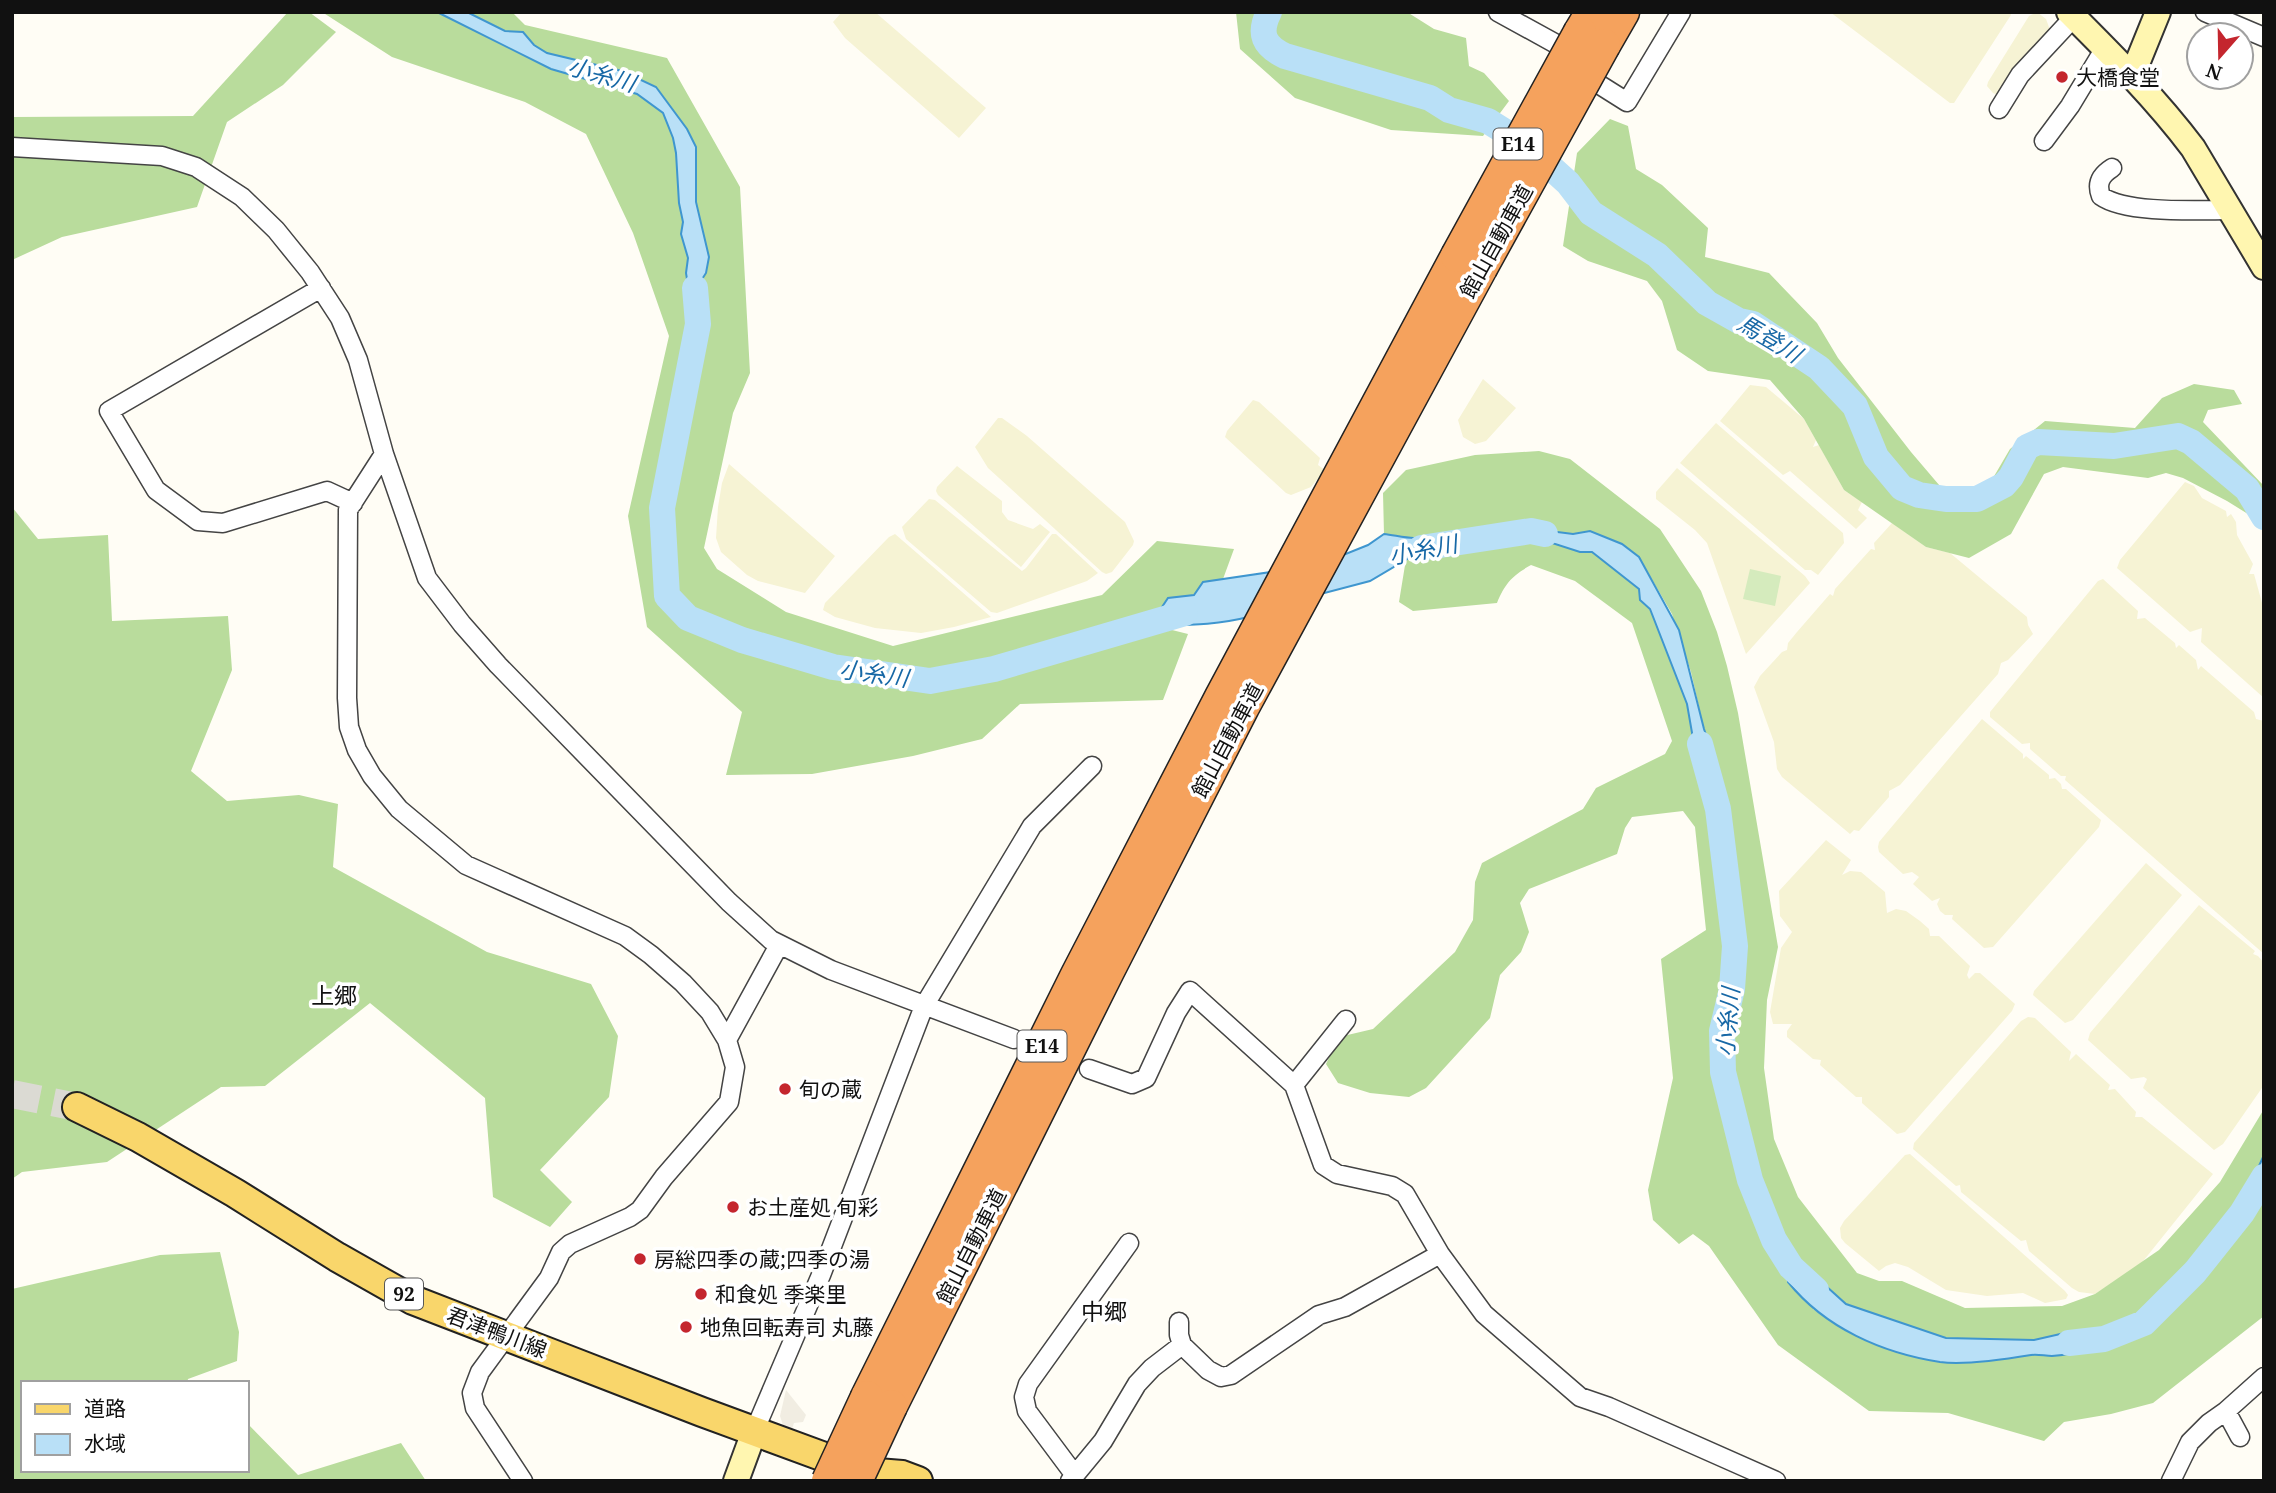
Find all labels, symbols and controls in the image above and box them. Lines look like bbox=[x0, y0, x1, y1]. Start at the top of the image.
north arrow bbox=[2185, 21, 2255, 91]
water label: 小糸川 bbox=[564, 49, 642, 100]
text: N bbox=[2203, 57, 2226, 87]
place label: 大橋食堂 bbox=[2076, 63, 2160, 91]
marker: 大橋食堂 bbox=[2054, 69, 2070, 85]
road number: E14 bbox=[1494, 128, 1542, 160]
street label: 館山自動車道 bbox=[1453, 179, 1539, 303]
water label: 馬登川 bbox=[1732, 307, 1810, 371]
water label: 小糸川 bbox=[1386, 526, 1463, 571]
water label: 小糸川 bbox=[838, 652, 913, 694]
street label: 館山自動車道 bbox=[1185, 678, 1269, 802]
district label: 上郷 bbox=[311, 979, 357, 1011]
water label: 小糸川 bbox=[1708, 983, 1746, 1058]
road number: E14 bbox=[1018, 1030, 1066, 1062]
place label: 旬の蔵 bbox=[799, 1075, 862, 1103]
marker: 旬の蔵 bbox=[777, 1081, 793, 1097]
street label: 館山自動車道 bbox=[930, 1184, 1012, 1308]
place label: お土産処 旬彩 bbox=[747, 1193, 878, 1221]
marker: お土産処 旬彩 bbox=[725, 1199, 741, 1215]
place label: 房総四季の蔵;四季の湯 bbox=[654, 1245, 870, 1273]
marker: 房総四季の蔵;四季の湯 bbox=[632, 1251, 648, 1267]
road number: 92 bbox=[385, 1278, 423, 1310]
place label: 和食処 季楽里 bbox=[715, 1280, 846, 1308]
marker: 和食処 季楽里 bbox=[693, 1286, 709, 1302]
district label: 中郷 bbox=[1081, 1295, 1127, 1327]
street label: 君津鴨川線 bbox=[443, 1300, 551, 1364]
place label: 地魚回転寿司 丸藤 bbox=[700, 1313, 873, 1341]
marker: 地魚回転寿司 丸藤 bbox=[678, 1319, 694, 1335]
legend bbox=[21, 1381, 248, 1472]
text: 道路 bbox=[84, 1394, 126, 1422]
text: 水域 bbox=[84, 1429, 126, 1457]

